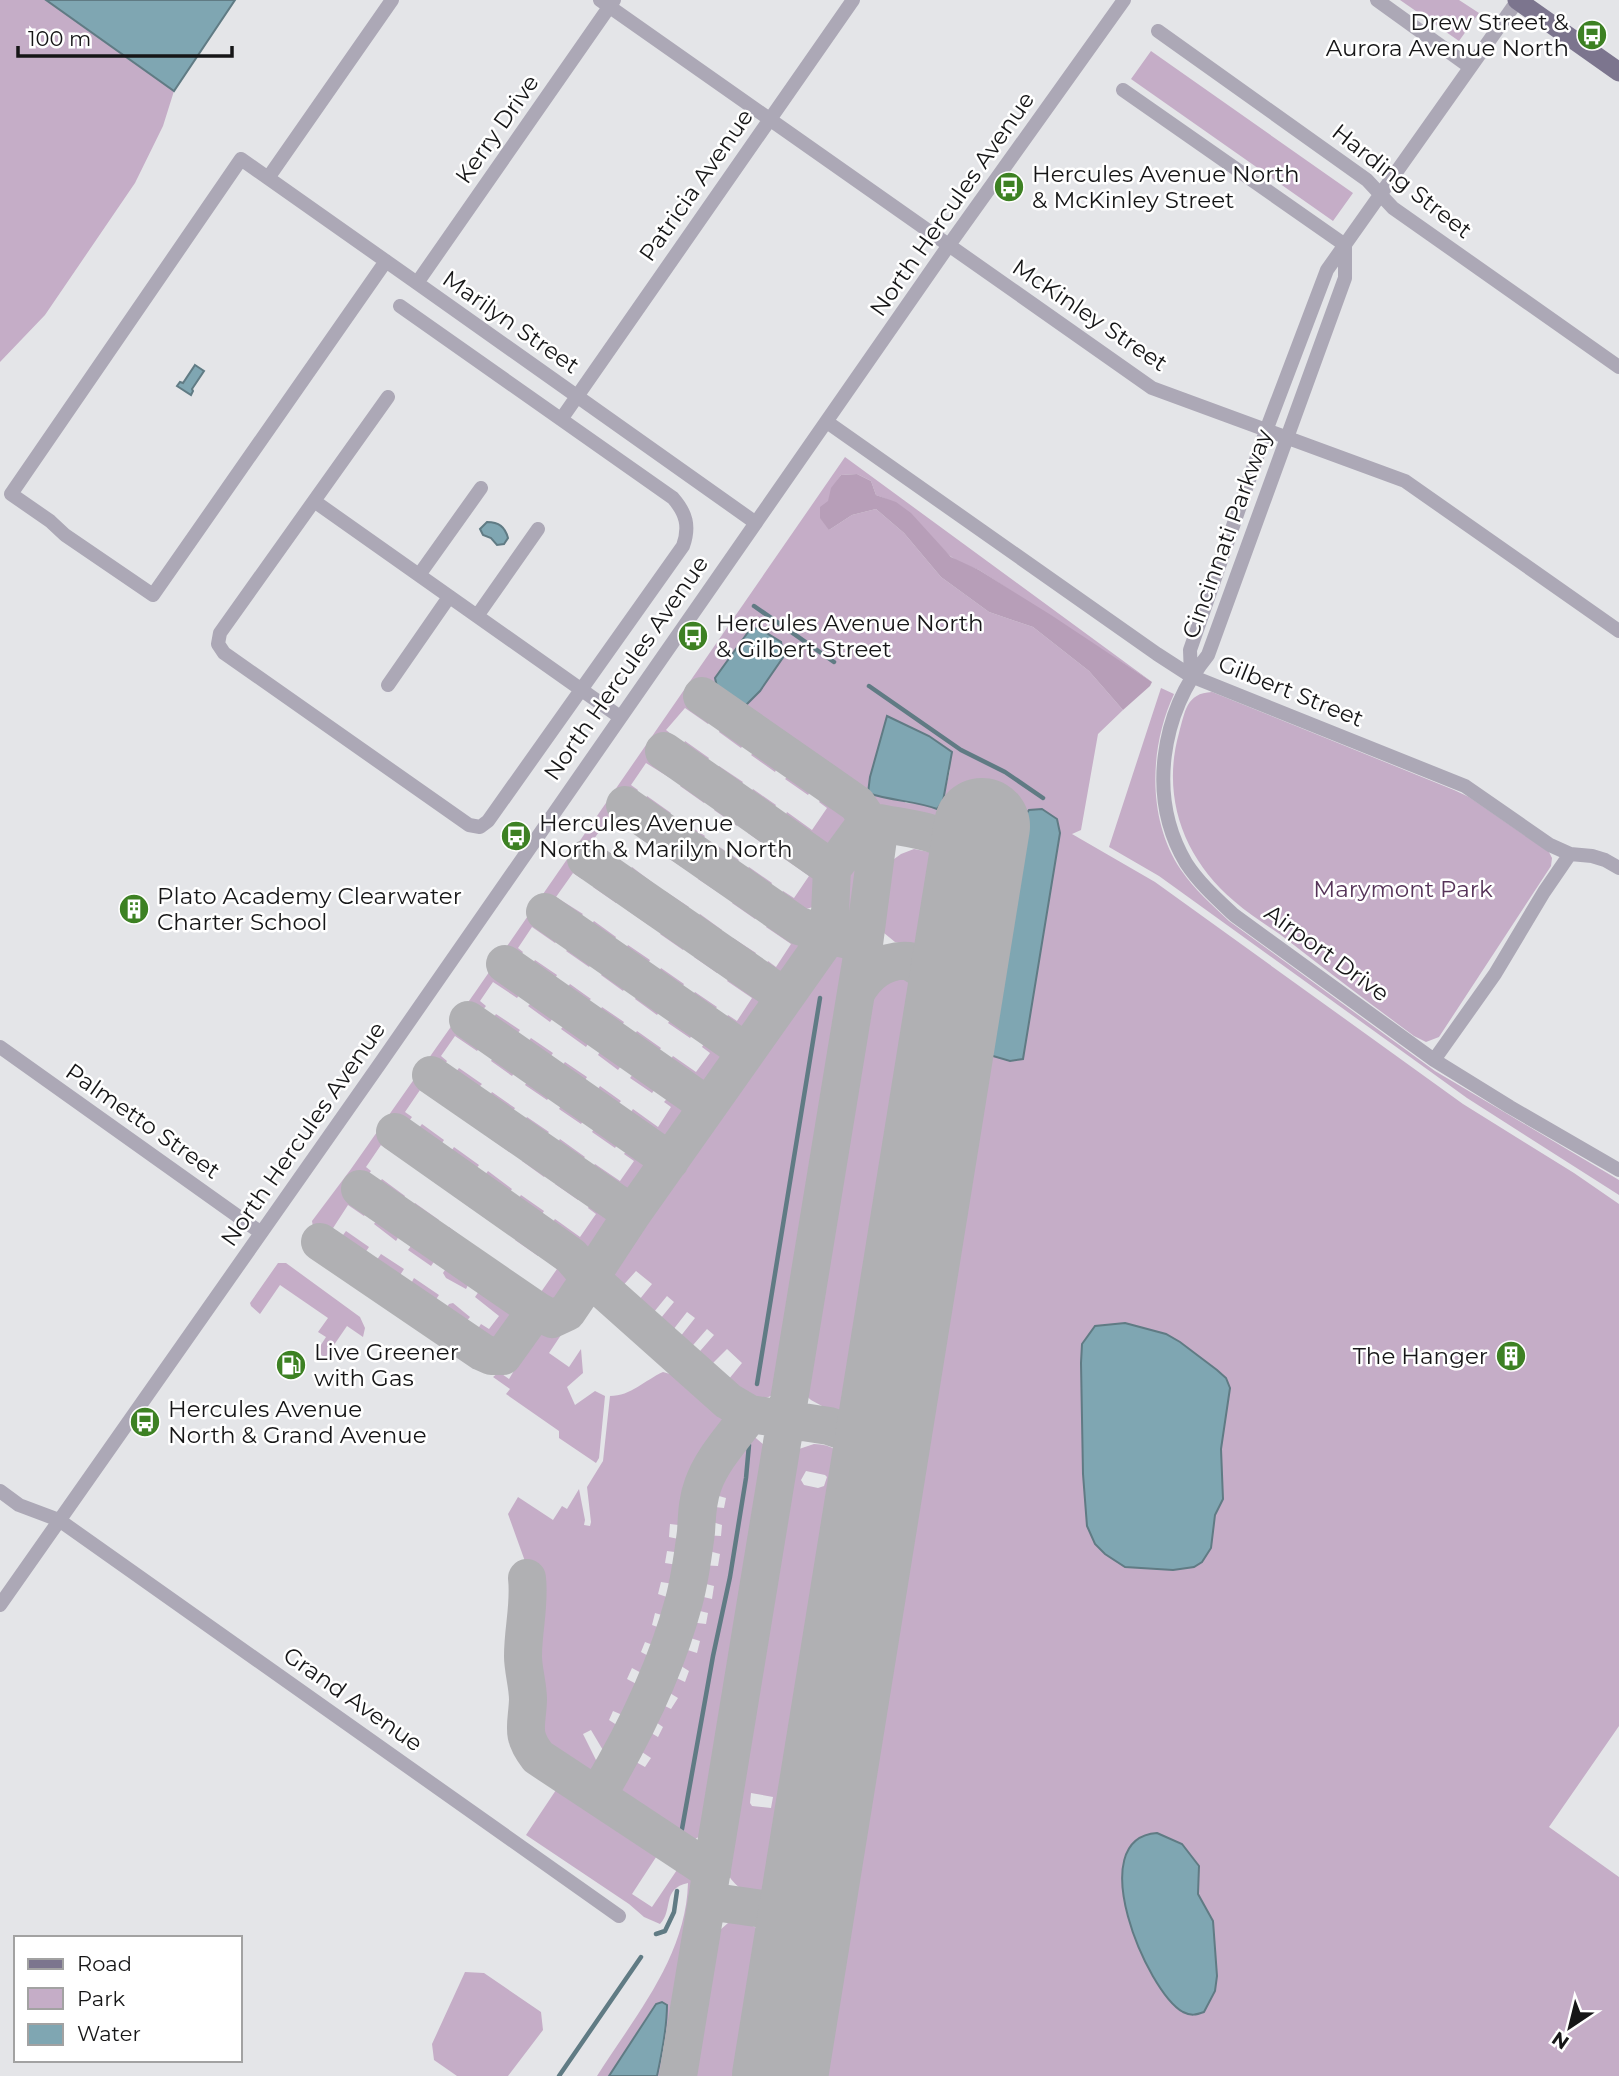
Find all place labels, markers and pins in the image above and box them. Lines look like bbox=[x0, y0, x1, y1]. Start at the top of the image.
place label: Drew Street & Aurora Avenue North bbox=[1326, 8, 1570, 62]
bus stop icon: Drew Street & Aurora Avenue North bbox=[1575, 18, 1609, 52]
place label: Hercules Avenue North & McKinley Street bbox=[1032, 160, 1300, 214]
bus stop icon: Hercules Avenue North & McKinley Street bbox=[992, 170, 1026, 204]
place label: Hercules Avenue North & Gilbert Street bbox=[716, 609, 984, 663]
bus stop icon: Hercules Avenue North & Gilbert Street bbox=[676, 619, 710, 653]
place label: Hercules Avenue North & Marilyn North bbox=[539, 809, 792, 863]
bus stop icon: Hercules Avenue North & Marilyn North bbox=[499, 819, 533, 853]
place label: Plato Academy Clearwater Charter School bbox=[157, 882, 462, 936]
building icon: Plato Academy Clearwater Charter School bbox=[117, 892, 151, 926]
place label: Live Greener with Gas bbox=[314, 1338, 459, 1392]
building icon: The Hanger bbox=[1494, 1339, 1528, 1373]
place label: The Hanger bbox=[1353, 1342, 1488, 1370]
fuel station icon: Live Greener with Gas bbox=[274, 1348, 308, 1382]
place label: Hercules Avenue North & Grand Avenue bbox=[168, 1395, 427, 1449]
bus stop icon: Hercules Avenue North & Grand Avenue bbox=[128, 1405, 162, 1439]

